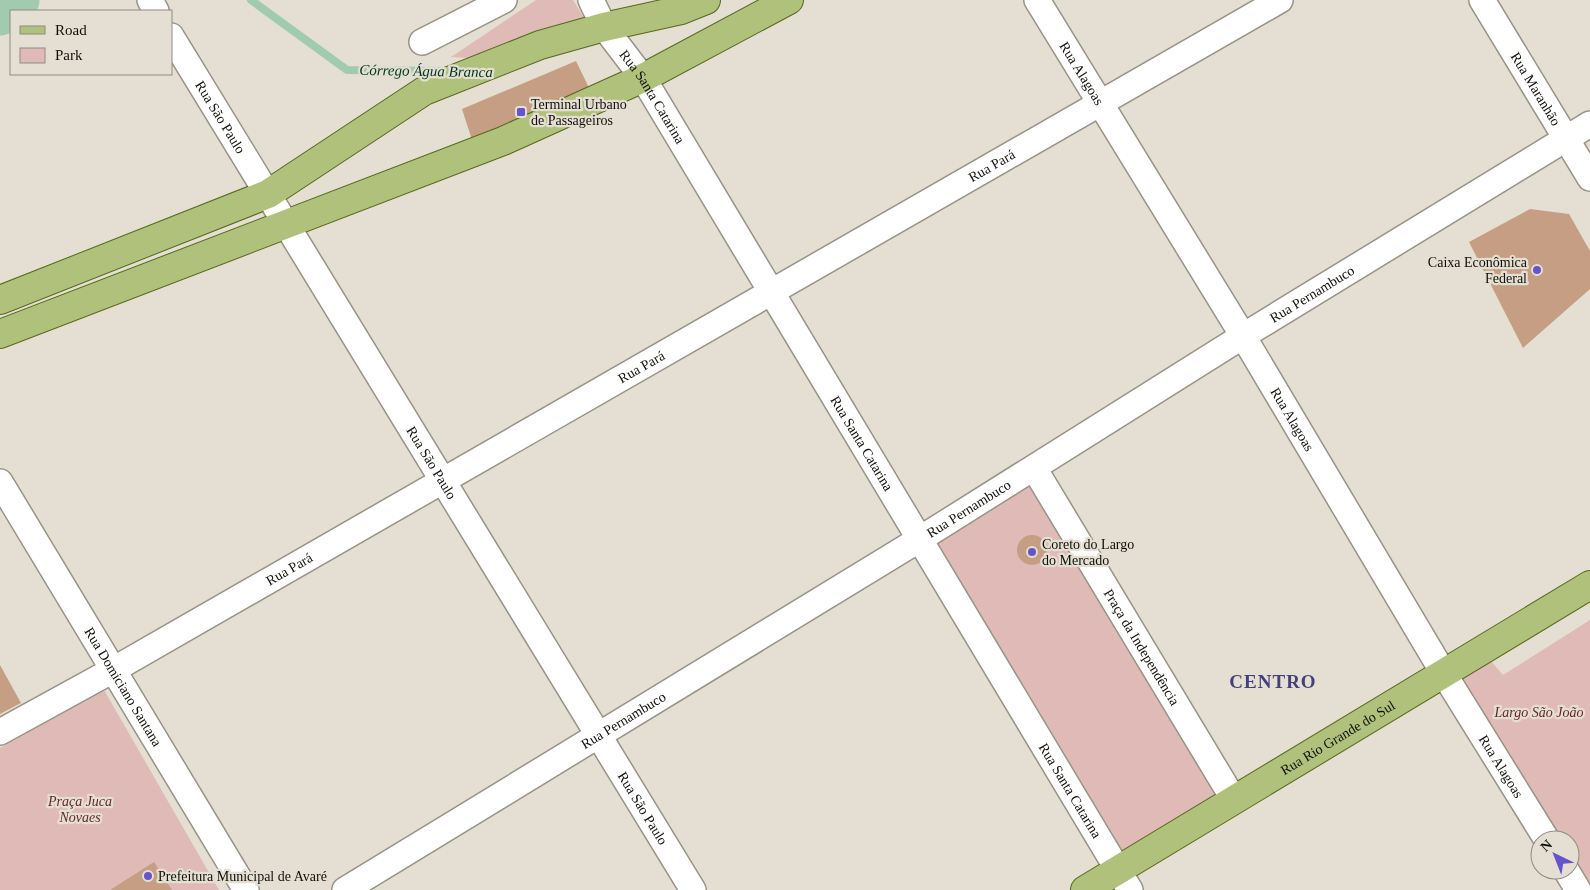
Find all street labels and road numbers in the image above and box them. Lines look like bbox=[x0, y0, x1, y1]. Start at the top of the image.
street label: Rua Alagoas bbox=[1057, 39, 1107, 108]
street label: Rua Santa Catarina bbox=[616, 47, 688, 147]
street label: Rua Maranhão bbox=[1508, 50, 1563, 128]
street label: Rua São Paulo bbox=[192, 78, 248, 156]
street label: Rua Pará bbox=[966, 146, 1018, 185]
street label: Rua Pernambuco bbox=[1267, 263, 1357, 326]
street label: Rua Pará bbox=[616, 348, 668, 386]
street label: Rua Alagoas bbox=[1267, 385, 1317, 454]
street label: Rua Santa Catarina bbox=[827, 393, 896, 494]
street label: Rua São Paulo bbox=[403, 424, 459, 502]
street label: Rua Pernambuco bbox=[924, 477, 1013, 541]
street label: Rua Pará bbox=[264, 550, 316, 588]
street label: Praça da Independência bbox=[1101, 586, 1183, 709]
street label: Rua Domiciano Santana bbox=[81, 625, 165, 750]
street label: Rua Pernambuco bbox=[579, 689, 668, 752]
street label: Rua Rio Grande do Sul bbox=[1278, 698, 1398, 778]
street label: Rua Alagoas bbox=[1476, 732, 1526, 801]
street label: Rua Santa Catarina bbox=[1036, 741, 1105, 842]
street label: Rua São Paulo bbox=[615, 769, 670, 848]

